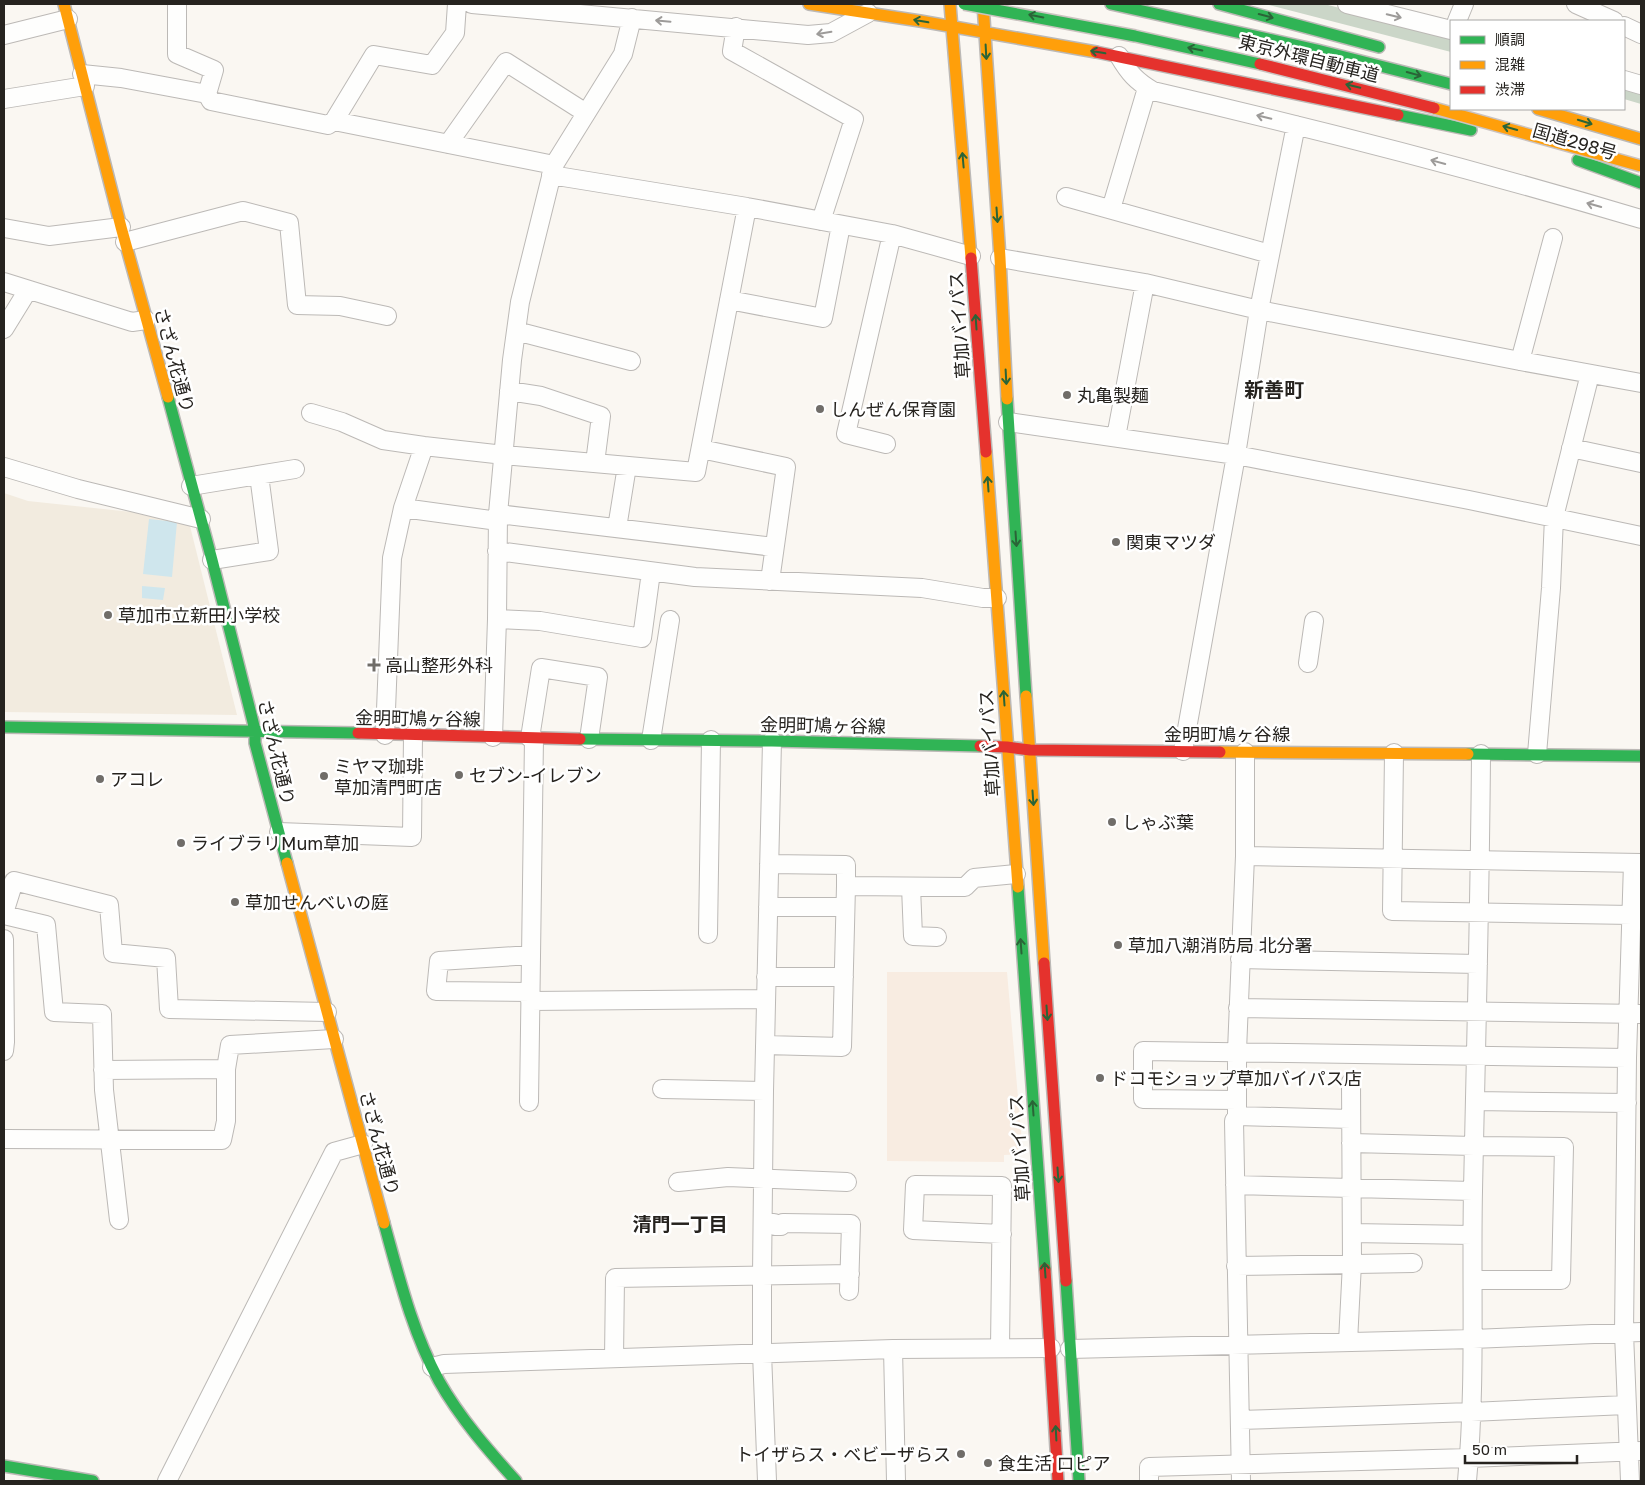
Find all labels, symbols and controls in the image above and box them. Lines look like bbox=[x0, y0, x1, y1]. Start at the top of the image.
one-way arrow bbox=[1028, 11, 1044, 21]
one-way arrow bbox=[1258, 11, 1274, 21]
one-way arrow bbox=[1386, 12, 1402, 21]
one-way arrow bbox=[655, 16, 671, 25]
one-way arrow bbox=[913, 16, 929, 26]
legend bbox=[1450, 20, 1625, 110]
one-way arrow bbox=[817, 28, 833, 38]
street label: 東京外環自動車道 bbox=[1236, 30, 1382, 86]
text: 順調 bbox=[1495, 30, 1525, 48]
one-way arrow bbox=[982, 44, 991, 60]
one-way arrow bbox=[1188, 44, 1204, 53]
one-way arrow bbox=[1090, 47, 1106, 57]
text: 混雑 bbox=[1495, 55, 1525, 73]
one-way arrow bbox=[1405, 70, 1421, 79]
text: 渋滞 bbox=[1495, 80, 1525, 98]
one-way arrow bbox=[1346, 81, 1362, 90]
one-way arrow bbox=[1256, 112, 1272, 121]
one-way arrow bbox=[1576, 118, 1592, 128]
street label: 国道298号 bbox=[1530, 119, 1620, 163]
one-way arrow bbox=[1503, 123, 1519, 133]
one-way arrow bbox=[958, 152, 967, 168]
one-way arrow bbox=[1430, 157, 1446, 166]
one-way arrow bbox=[1587, 199, 1603, 209]
one-way arrow bbox=[993, 206, 1002, 222]
street label: 草加バイパス bbox=[944, 271, 974, 379]
street label: さざん花通り bbox=[150, 305, 200, 415]
one-way arrow bbox=[972, 314, 981, 330]
one-way arrow bbox=[1001, 369, 1010, 385]
district label: 新善町 bbox=[1244, 377, 1304, 401]
place label: 丸亀製麺 bbox=[1077, 384, 1149, 406]
marker: 丸亀製麺 bbox=[1061, 389, 1073, 401]
place label: しんぜん保育園 bbox=[830, 398, 956, 420]
marker: しんぜん保育園 bbox=[814, 403, 826, 415]
one-way arrow bbox=[984, 476, 993, 492]
one-way arrow bbox=[1011, 531, 1020, 547]
place label: 関東マツダ bbox=[1126, 531, 1216, 553]
marker: 関東マツダ bbox=[1110, 536, 1122, 548]
place label: 草加市立新田小学校 bbox=[118, 604, 280, 626]
marker: 草加市立新田小学校 bbox=[102, 609, 114, 621]
place label: 高山整形外科 bbox=[385, 654, 493, 676]
marker: 高山整形外科 bbox=[367, 658, 381, 672]
street label: 草加バイパス bbox=[974, 689, 1004, 797]
one-way arrow bbox=[999, 691, 1008, 707]
street label: さざん花通り bbox=[254, 697, 300, 807]
street label: 金明町鳩ヶ谷線 bbox=[355, 706, 481, 730]
street label: 金明町鳩ヶ谷線 bbox=[760, 713, 886, 737]
street label: 金明町鳩ヶ谷線 bbox=[1164, 723, 1290, 745]
place label: ミヤマ珈琲 草加清門町店 bbox=[334, 755, 442, 798]
place label: セブン-イレブン bbox=[469, 764, 602, 786]
place label: アコレ bbox=[110, 768, 164, 790]
marker: セブン-イレブン bbox=[453, 769, 465, 781]
marker: ミヤマ珈琲 草加清門町店 bbox=[318, 770, 330, 782]
marker: アコレ bbox=[94, 773, 106, 785]
one-way arrow bbox=[1028, 790, 1038, 806]
place label: しゃぶ葉 bbox=[1122, 811, 1194, 833]
marker: しゃぶ葉 bbox=[1106, 816, 1118, 828]
place label: ライブラリMum草加 bbox=[191, 832, 359, 854]
marker: ライブラリMum草加 bbox=[175, 837, 187, 849]
place label: 草加せんべいの庭 bbox=[245, 891, 389, 913]
marker: 草加せんべいの庭 bbox=[229, 896, 241, 908]
place label: 草加八潮消防局 北分署 bbox=[1128, 934, 1313, 956]
one-way arrow bbox=[1017, 939, 1026, 955]
marker: 草加八潮消防局 北分署 bbox=[1112, 939, 1124, 951]
one-way arrow bbox=[1043, 1004, 1052, 1020]
place label: ドコモショップ草加バイパス店 bbox=[1110, 1067, 1362, 1089]
marker: ドコモショップ草加バイパス店 bbox=[1094, 1072, 1106, 1084]
street label: さざん花通り bbox=[355, 1088, 405, 1198]
street label: 草加バイパス bbox=[1004, 1094, 1034, 1202]
one-way arrow bbox=[1029, 1101, 1038, 1117]
one-way arrow bbox=[1054, 1167, 1063, 1183]
district label: 清門一丁目 bbox=[632, 1212, 728, 1235]
one-way arrow bbox=[1041, 1263, 1050, 1279]
one-way arrow bbox=[1051, 1425, 1060, 1441]
scale bar bbox=[1465, 1432, 1578, 1464]
text: 50 m bbox=[1472, 1440, 1507, 1458]
place label: トイザらス・ベビーザらス bbox=[735, 1443, 951, 1465]
marker: トイザらス・ベビーザらス bbox=[955, 1448, 967, 1460]
place label: 食生活 ロピア bbox=[998, 1452, 1111, 1474]
marker: 食生活 ロピア bbox=[982, 1457, 994, 1469]

